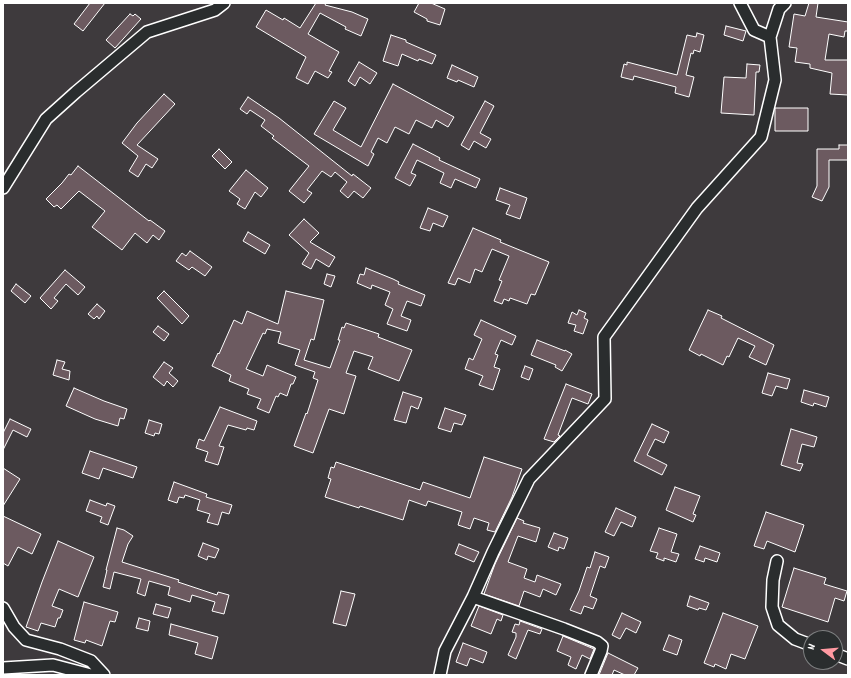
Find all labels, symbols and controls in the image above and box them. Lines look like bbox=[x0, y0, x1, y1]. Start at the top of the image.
north arrow bbox=[803, 630, 843, 670]
text: N bbox=[804, 642, 821, 652]

